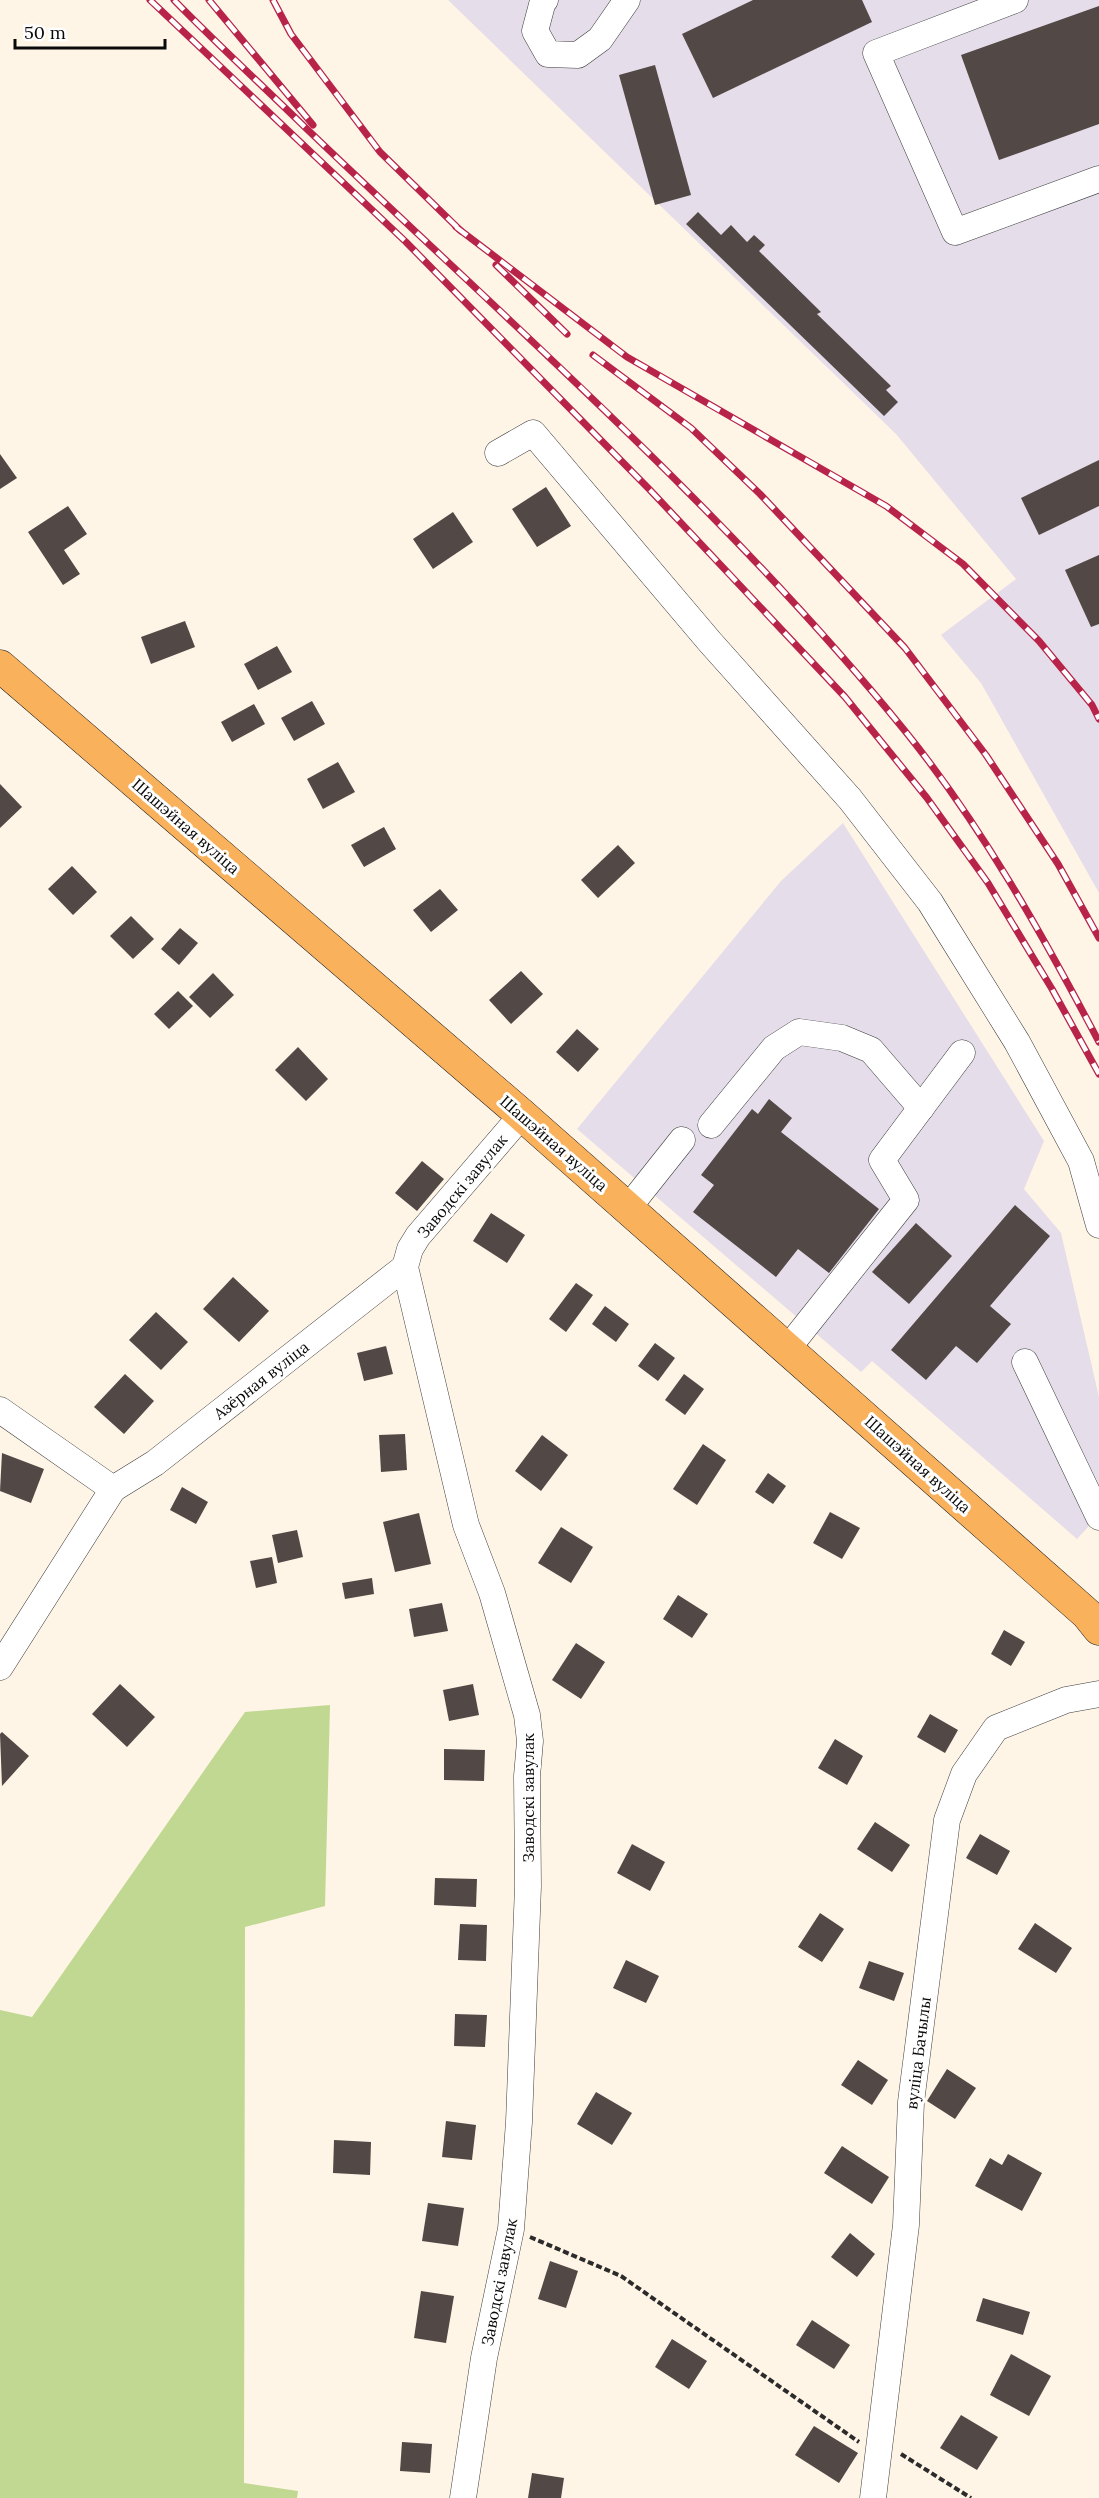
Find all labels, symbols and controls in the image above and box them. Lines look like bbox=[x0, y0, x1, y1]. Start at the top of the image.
scale bar bbox=[15, 12, 165, 50]
text: 50 m bbox=[24, 21, 66, 44]
street label: Шашэйная вуліца bbox=[128, 774, 244, 878]
street label: Шашэйная вуліца bbox=[496, 1091, 612, 1195]
street label: Заводскі завулак bbox=[413, 1130, 512, 1242]
street label: Азёрная вуліца bbox=[209, 1337, 313, 1424]
street label: Шашэйная вуліца bbox=[861, 1411, 975, 1517]
street label: Заводскі завулак bbox=[518, 1733, 538, 1863]
street label: вуліца Бачылы bbox=[901, 1995, 935, 2110]
street label: Заводскі завулак bbox=[477, 2216, 521, 2348]

